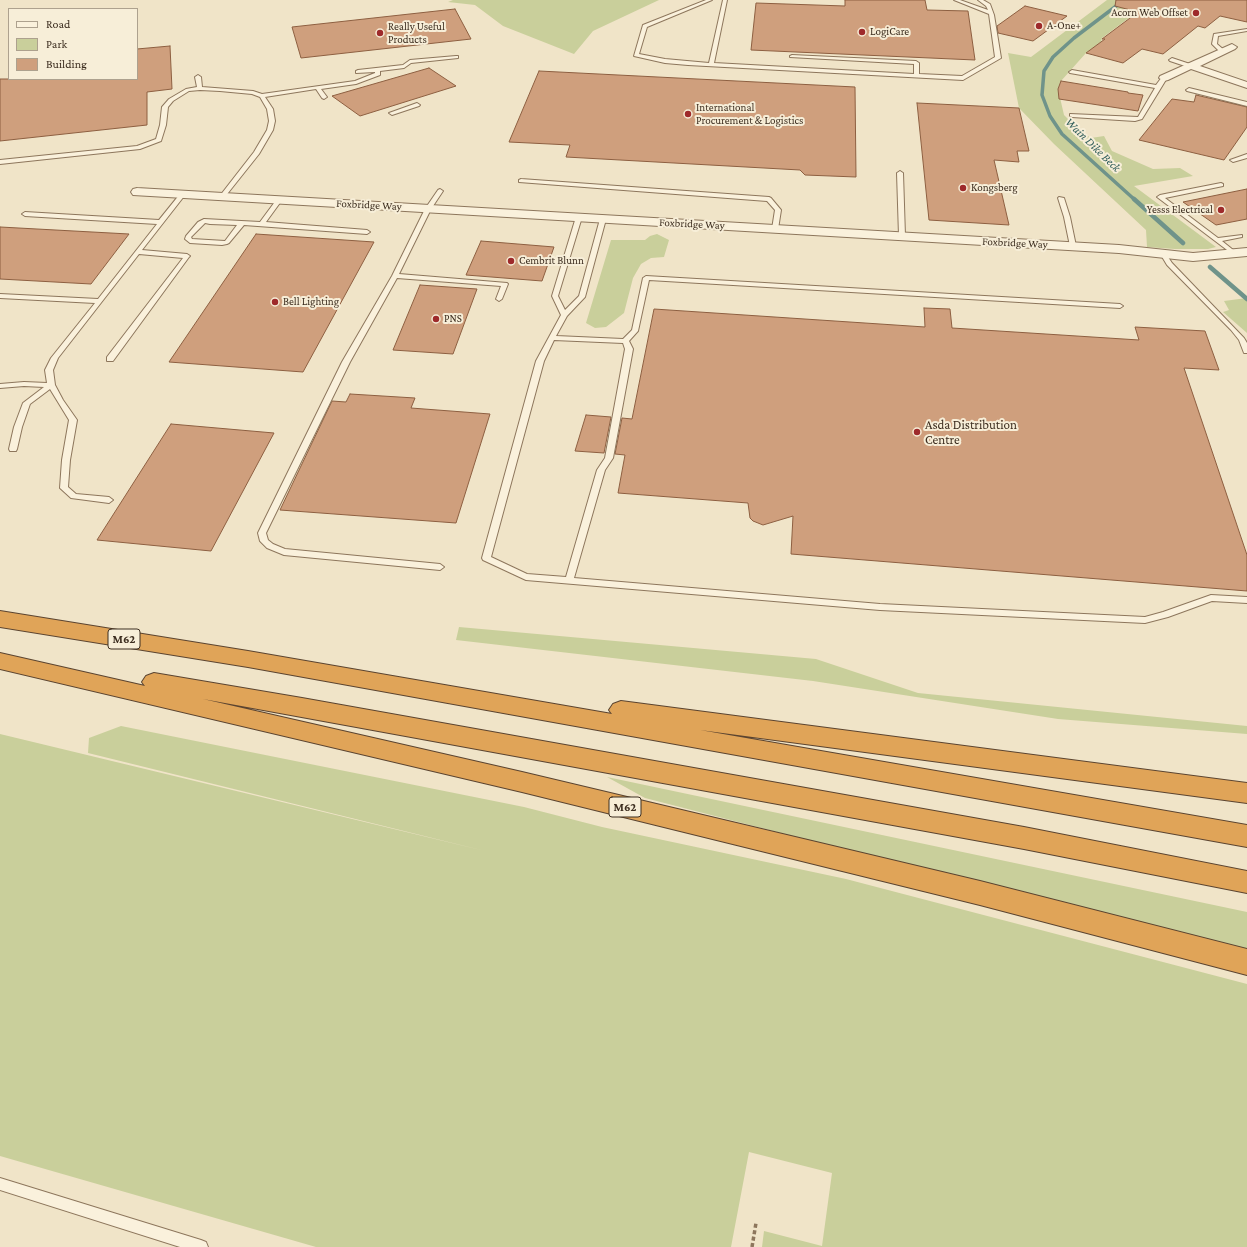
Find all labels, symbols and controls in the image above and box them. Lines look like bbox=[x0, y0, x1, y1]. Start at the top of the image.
place label: Acorn Web Offset bbox=[1111, 6, 1188, 20]
legend bbox=[8, 8, 138, 80]
marker: Acorn Web Offset bbox=[1191, 8, 1201, 18]
text: Road bbox=[46, 17, 70, 31]
place label: A-One+ bbox=[1047, 19, 1081, 33]
place label: Really Useful Products bbox=[388, 20, 445, 46]
marker: A-One+ bbox=[1034, 21, 1044, 31]
place label: LogiCare bbox=[870, 25, 909, 39]
marker: LogiCare bbox=[857, 27, 867, 37]
marker: Really Useful Products bbox=[375, 28, 385, 38]
text: Park bbox=[46, 37, 67, 51]
text: Building bbox=[46, 57, 87, 71]
place label: International Procurement & Logistics bbox=[696, 101, 803, 127]
marker: International Procurement & Logistics bbox=[683, 109, 693, 119]
water label: Wain Dike Beck bbox=[1062, 115, 1124, 175]
place label: Kongsberg bbox=[971, 181, 1018, 195]
marker: Kongsberg bbox=[958, 183, 968, 193]
street label: Foxbridge Way bbox=[336, 197, 402, 213]
place label: Yesss Electrical bbox=[1147, 203, 1213, 217]
marker: Yesss Electrical bbox=[1216, 205, 1226, 215]
street label: Foxbridge Way bbox=[659, 216, 725, 232]
street label: Foxbridge Way bbox=[982, 235, 1048, 251]
place label: Cembrit Blunn bbox=[519, 254, 584, 268]
marker: Cembrit Blunn bbox=[506, 256, 516, 266]
place label: Bell Lighting bbox=[283, 295, 339, 309]
marker: Bell Lighting bbox=[270, 297, 280, 307]
place label: PNS bbox=[444, 312, 462, 326]
marker: PNS bbox=[431, 314, 441, 324]
place label: Asda Distribution Centre bbox=[925, 417, 1017, 448]
marker: Asda Distribution Centre bbox=[912, 427, 922, 437]
road number: M62 bbox=[108, 629, 140, 649]
road number: M62 bbox=[609, 797, 641, 817]

